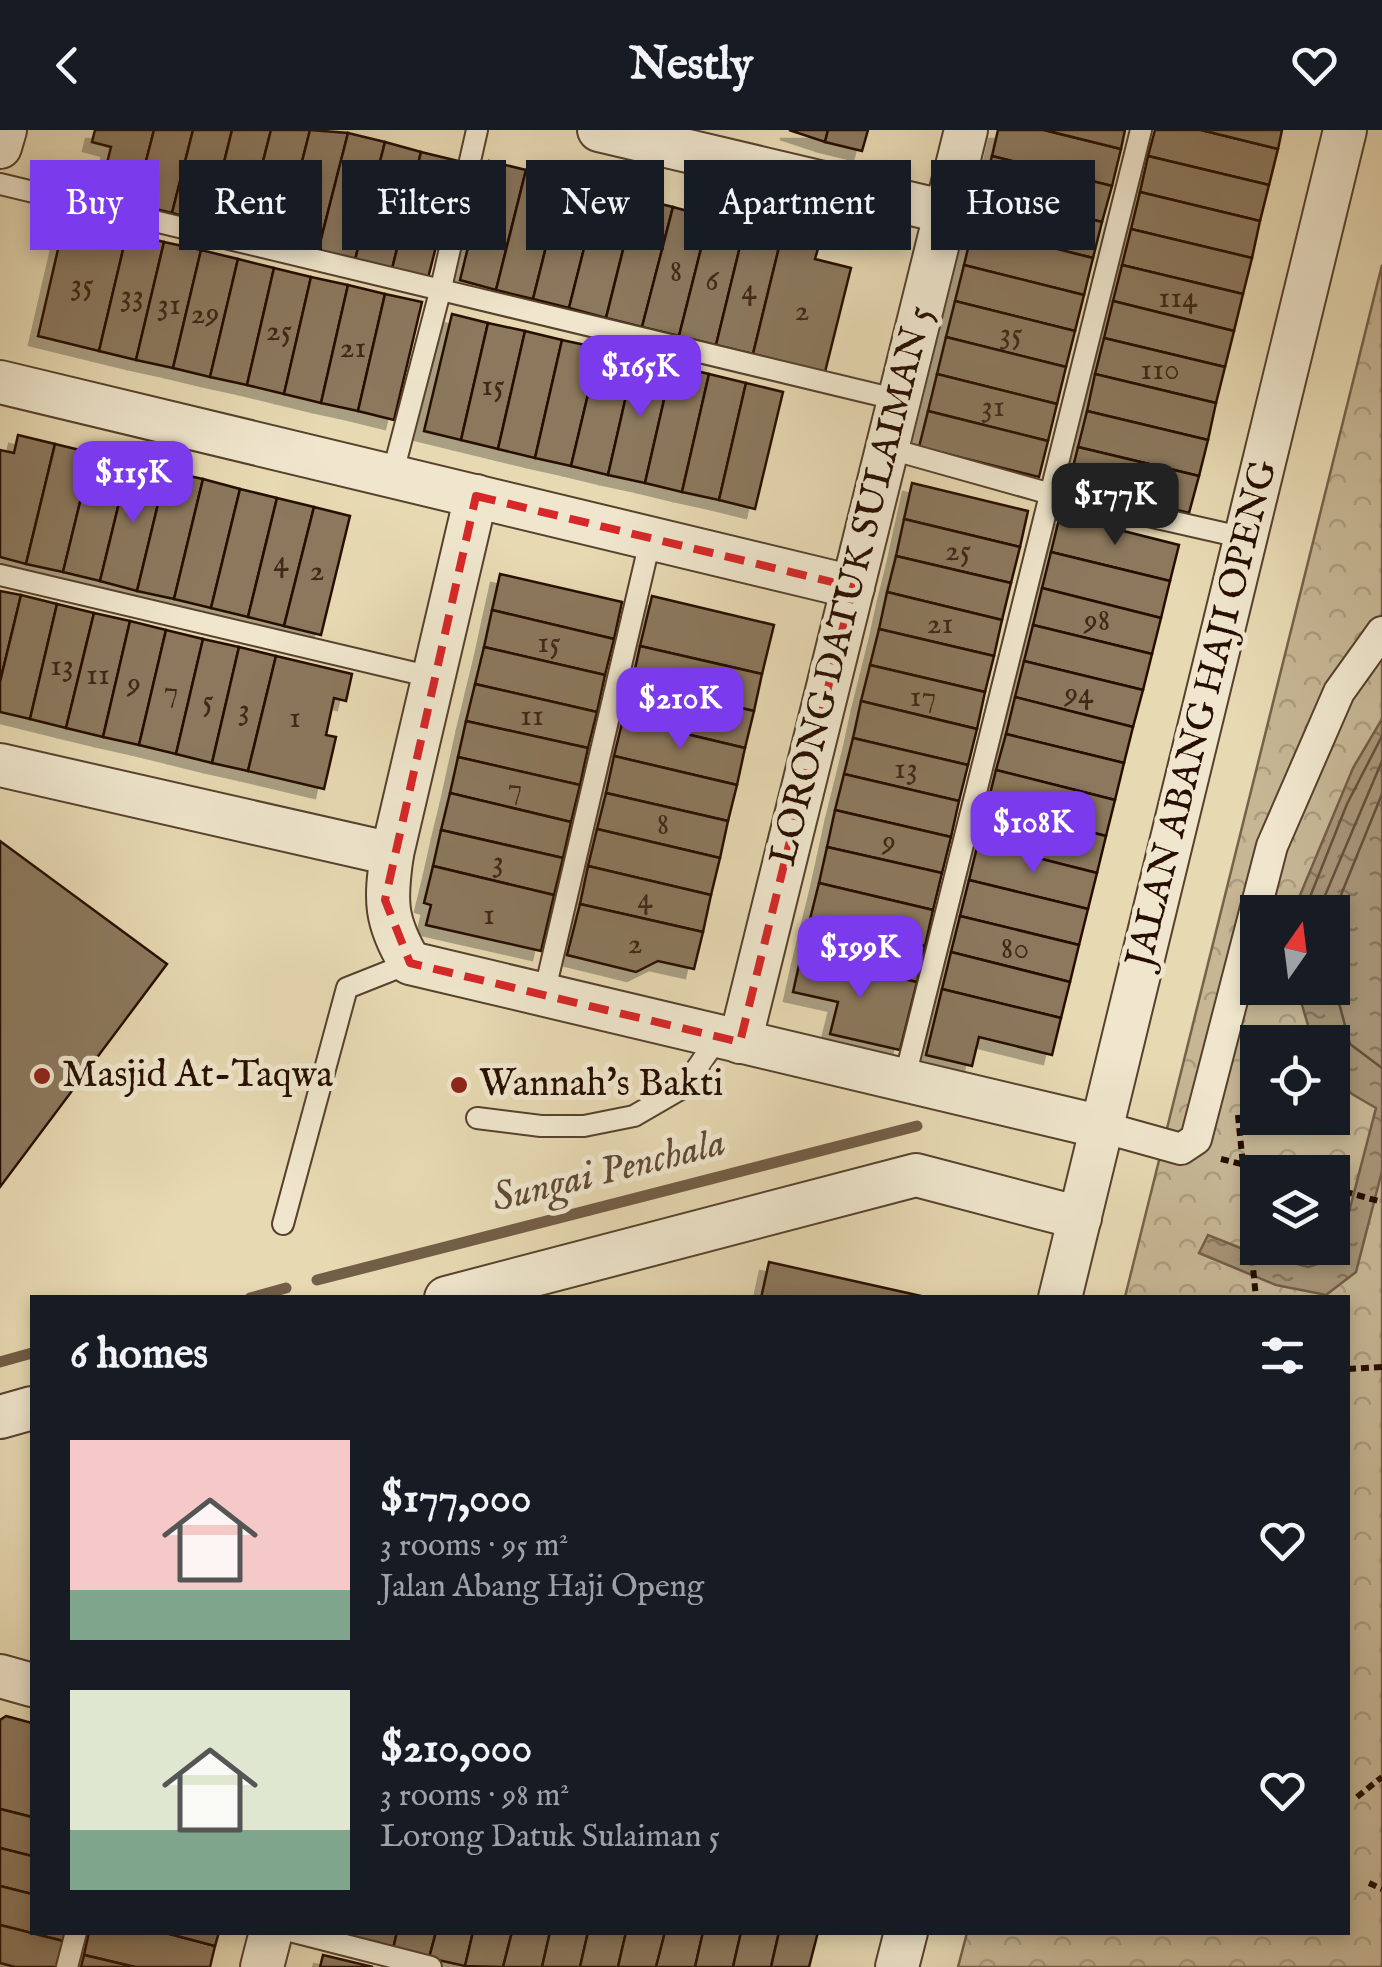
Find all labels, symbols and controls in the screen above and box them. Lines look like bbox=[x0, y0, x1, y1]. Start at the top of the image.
text: Nestly bbox=[629, 37, 753, 94]
icon: back bbox=[40, 38, 95, 93]
icon: heart bbox=[1287, 38, 1342, 93]
chip: Buy bbox=[30, 160, 159, 250]
chip: Rent bbox=[179, 160, 322, 250]
chip: Filters bbox=[342, 160, 506, 250]
chip: New bbox=[526, 160, 664, 250]
chip: Apartment bbox=[684, 160, 911, 250]
chip: House bbox=[931, 160, 1095, 250]
house number: 8 bbox=[670, 252, 682, 293]
house number: 6 bbox=[705, 261, 719, 302]
house number: 35 bbox=[70, 265, 94, 306]
house number: 4 bbox=[741, 270, 757, 311]
house number: 33 bbox=[120, 276, 144, 317]
house number: 114 bbox=[1158, 278, 1198, 319]
house number: 31 bbox=[157, 285, 181, 326]
house number: 2 bbox=[794, 291, 810, 332]
house number: 29 bbox=[191, 294, 219, 335]
street label: LORONG DATUK SULAIMAN 5 bbox=[760, 301, 946, 871]
house number: 25 bbox=[266, 311, 292, 352]
house number: 35 bbox=[999, 314, 1023, 355]
house number: 21 bbox=[340, 328, 366, 369]
pin: $165K bbox=[570, 335, 710, 420]
text: $165K bbox=[601, 347, 679, 388]
house number: 110 bbox=[1140, 350, 1180, 391]
house number: 15 bbox=[481, 366, 505, 407]
house number: 31 bbox=[981, 387, 1005, 428]
pin: $115K bbox=[63, 441, 203, 526]
text: $115K bbox=[95, 453, 171, 494]
street label: JALAN ABANG HAJI OPENG bbox=[1116, 455, 1289, 977]
pin: $177K bbox=[1045, 463, 1185, 548]
text: $177K bbox=[1074, 475, 1156, 516]
house number: 25 bbox=[945, 531, 971, 572]
house number: 4 bbox=[273, 542, 289, 583]
house number: 2 bbox=[309, 551, 325, 592]
house number: 98 bbox=[1083, 601, 1110, 642]
house number: 21 bbox=[927, 604, 953, 645]
house number: 15 bbox=[537, 623, 561, 664]
house number: 13 bbox=[50, 646, 74, 687]
house number: 11 bbox=[86, 655, 110, 696]
house number: 9 bbox=[126, 664, 141, 705]
pin: $210K bbox=[610, 667, 750, 752]
house number: 7 bbox=[164, 672, 178, 713]
house number: 94 bbox=[1063, 674, 1094, 715]
house number: 17 bbox=[910, 677, 936, 718]
text: $210K bbox=[638, 679, 722, 720]
house number: 5 bbox=[202, 681, 214, 722]
house number: 3 bbox=[238, 690, 250, 731]
house number: 11 bbox=[520, 696, 544, 737]
house number: 1 bbox=[289, 698, 301, 739]
house number: 13 bbox=[894, 749, 918, 790]
house number: 7 bbox=[508, 769, 522, 810]
pin: $108K bbox=[963, 791, 1103, 876]
text: $108K bbox=[993, 803, 1073, 844]
house number: 8 bbox=[657, 805, 669, 846]
house number: 9 bbox=[881, 822, 896, 863]
house number: 3 bbox=[492, 842, 504, 883]
house number: 4 bbox=[637, 879, 653, 920]
house number: 1 bbox=[483, 895, 495, 936]
north arrow bbox=[1240, 895, 1350, 1005]
map controls bbox=[1240, 895, 1350, 1265]
pin: $199K bbox=[790, 916, 930, 1001]
house number: 2 bbox=[627, 924, 643, 965]
text: $199K bbox=[820, 928, 900, 969]
house number: 80 bbox=[1001, 929, 1029, 970]
button: locate bbox=[1240, 1025, 1350, 1135]
place label: Masjid At-Taqwa bbox=[62, 1052, 333, 1100]
place label: Wannah's Bakti bbox=[479, 1061, 723, 1109]
marker: Masjid At-Taqwa bbox=[31, 1065, 53, 1087]
marker: Wannah's Bakti bbox=[448, 1074, 470, 1096]
water label: Sungai Penchala bbox=[487, 1118, 731, 1226]
button: layers bbox=[1240, 1155, 1350, 1265]
icon: filters bbox=[1255, 1328, 1310, 1383]
text: 6 homes bbox=[70, 1329, 208, 1382]
text: $177,000 bbox=[380, 1473, 531, 1526]
icon: home bbox=[150, 1480, 270, 1600]
icon: heart bbox=[1255, 1513, 1310, 1568]
text: 3 rooms · 95 m² bbox=[380, 1526, 568, 1567]
text: Jalan Abang Haji Openg bbox=[380, 1567, 704, 1608]
text: $210,000 bbox=[380, 1723, 532, 1776]
icon: home bbox=[150, 1730, 270, 1850]
icon: heart bbox=[1255, 1763, 1310, 1818]
text: 3 rooms · 98 m² bbox=[380, 1776, 569, 1817]
text: Lorong Datuk Sulaiman 5 bbox=[380, 1817, 720, 1858]

